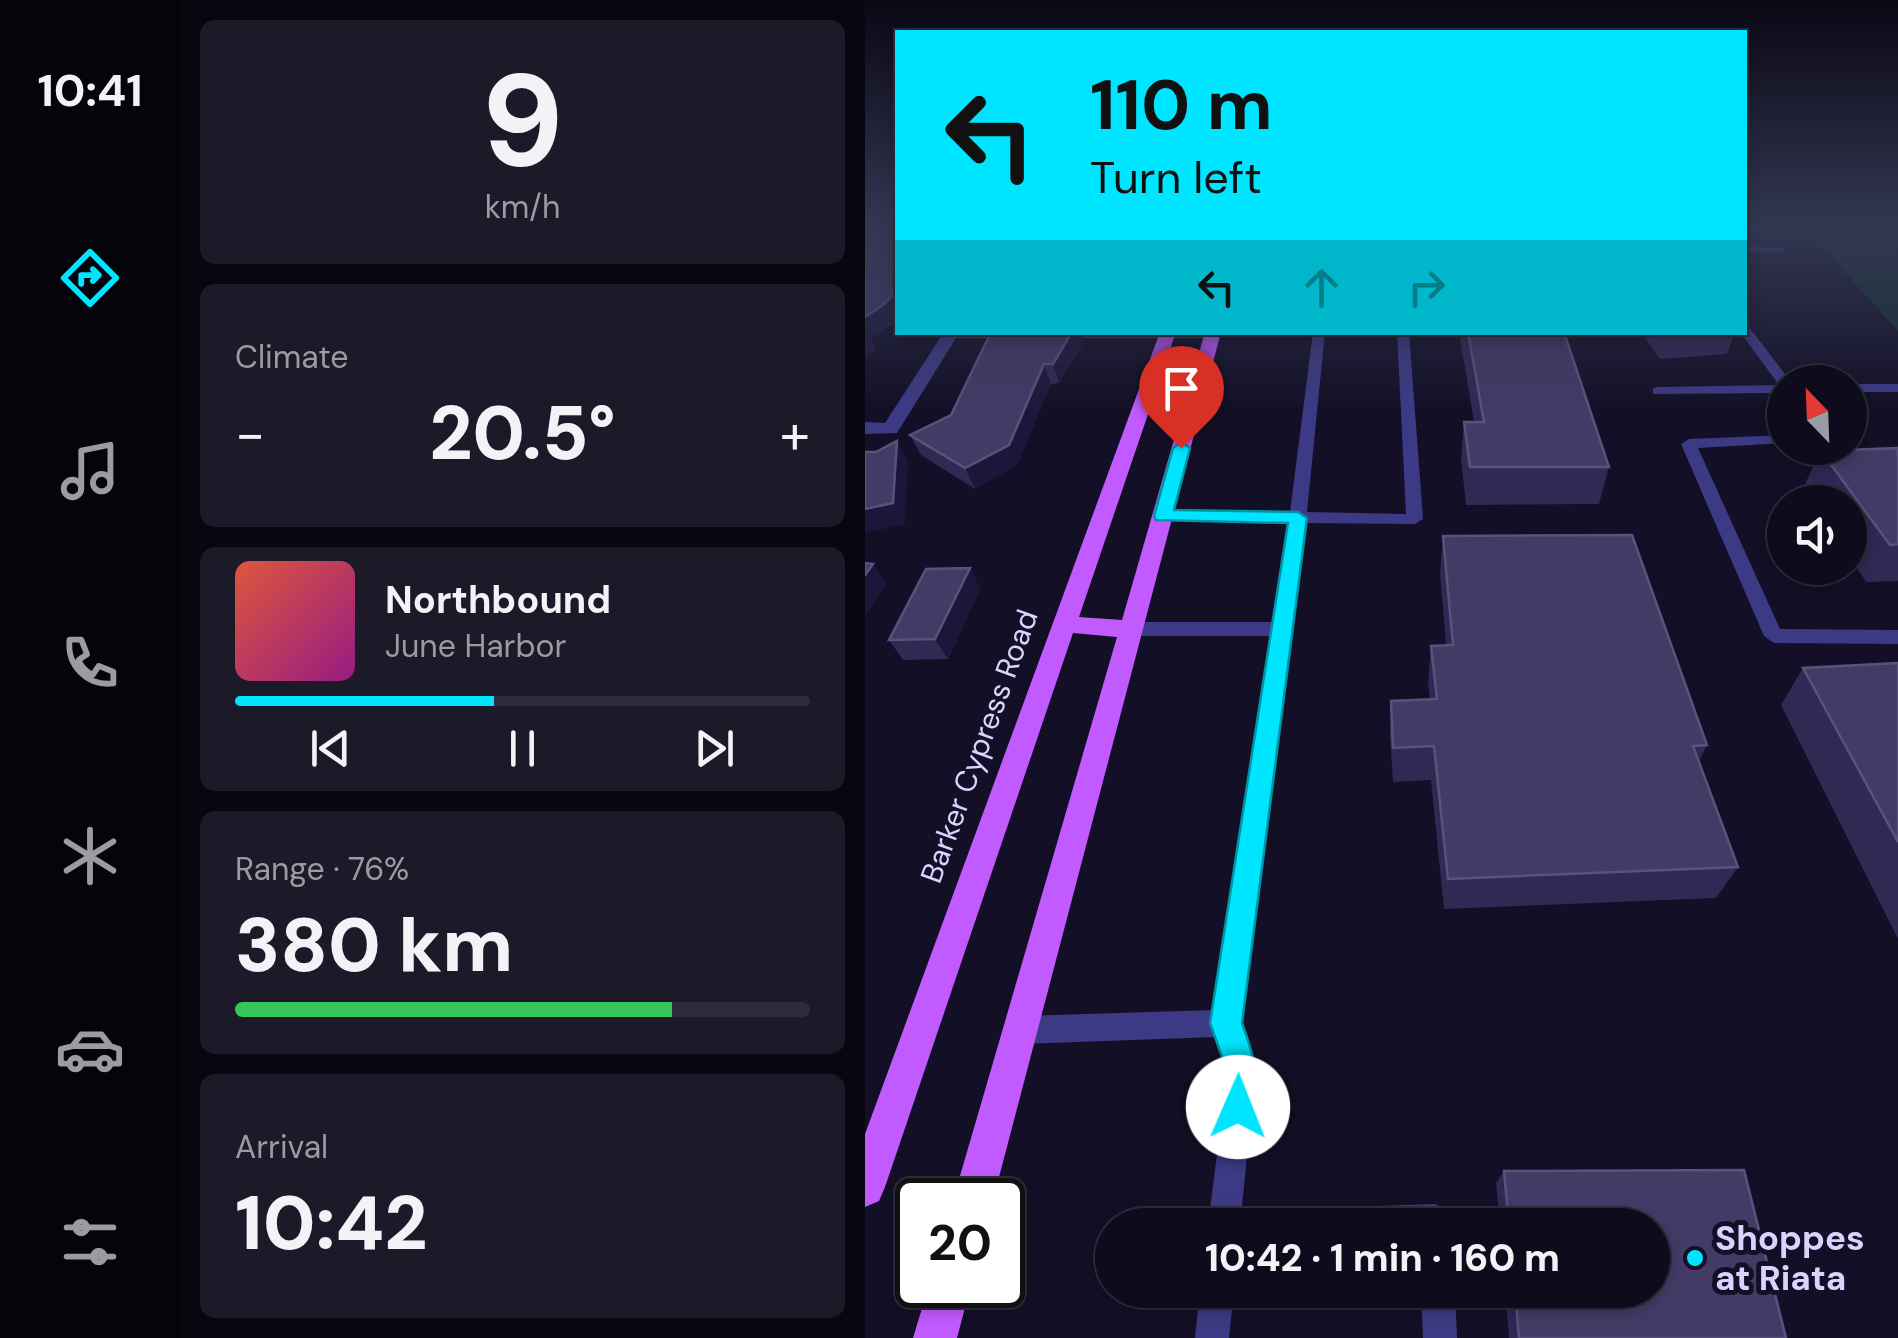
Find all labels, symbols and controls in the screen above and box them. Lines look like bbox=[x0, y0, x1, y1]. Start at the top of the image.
text: 9 bbox=[481, 36, 564, 205]
text: 110 m bbox=[1090, 60, 1273, 151]
text: 10:41 bbox=[37, 61, 143, 120]
icon: left bbox=[925, 70, 1055, 200]
text: Turn left bbox=[1090, 148, 1262, 207]
text: km/h bbox=[485, 186, 560, 228]
icon: directions bbox=[55, 243, 125, 313]
icon: left bbox=[1189, 260, 1244, 315]
icon: ahead bbox=[1294, 260, 1349, 315]
icon: right bbox=[1399, 260, 1454, 315]
text: Climate bbox=[235, 336, 349, 378]
pin bbox=[1139, 346, 1224, 449]
icon: arrive bbox=[1154, 361, 1209, 416]
north arrow bbox=[1767, 365, 1867, 465]
map controls bbox=[1767, 365, 1867, 585]
text: 20.5° bbox=[429, 385, 616, 482]
text: − bbox=[235, 398, 265, 470]
text: + bbox=[780, 398, 810, 470]
icon: music bbox=[55, 436, 125, 506]
button: sound bbox=[1767, 485, 1867, 585]
text: Northbound bbox=[385, 575, 611, 625]
street label: Barker Cypress Road bbox=[911, 604, 1047, 888]
text: June Harbor bbox=[385, 625, 566, 667]
icon: phone bbox=[55, 628, 125, 698]
icon: previous bbox=[303, 721, 358, 776]
icon: pause bbox=[495, 721, 550, 776]
icon: next bbox=[687, 721, 742, 776]
icon: climate bbox=[55, 821, 125, 891]
text: Range · 76% bbox=[235, 848, 409, 890]
text: 380 km bbox=[235, 897, 513, 994]
icon: car bbox=[55, 1014, 125, 1084]
position arrow bbox=[1186, 1055, 1290, 1159]
text: Arrival bbox=[235, 1126, 328, 1168]
text: 10:42 bbox=[235, 1175, 428, 1272]
speed limit sign: 20 bbox=[895, 1178, 1025, 1308]
icon: filters bbox=[55, 1207, 125, 1277]
place label: Shoppes at Riata bbox=[1715, 1215, 1865, 1301]
text: 10:42 · 1 min · 160 m bbox=[1205, 1233, 1560, 1283]
marker: Shoppes at Riata bbox=[1684, 1247, 1706, 1269]

